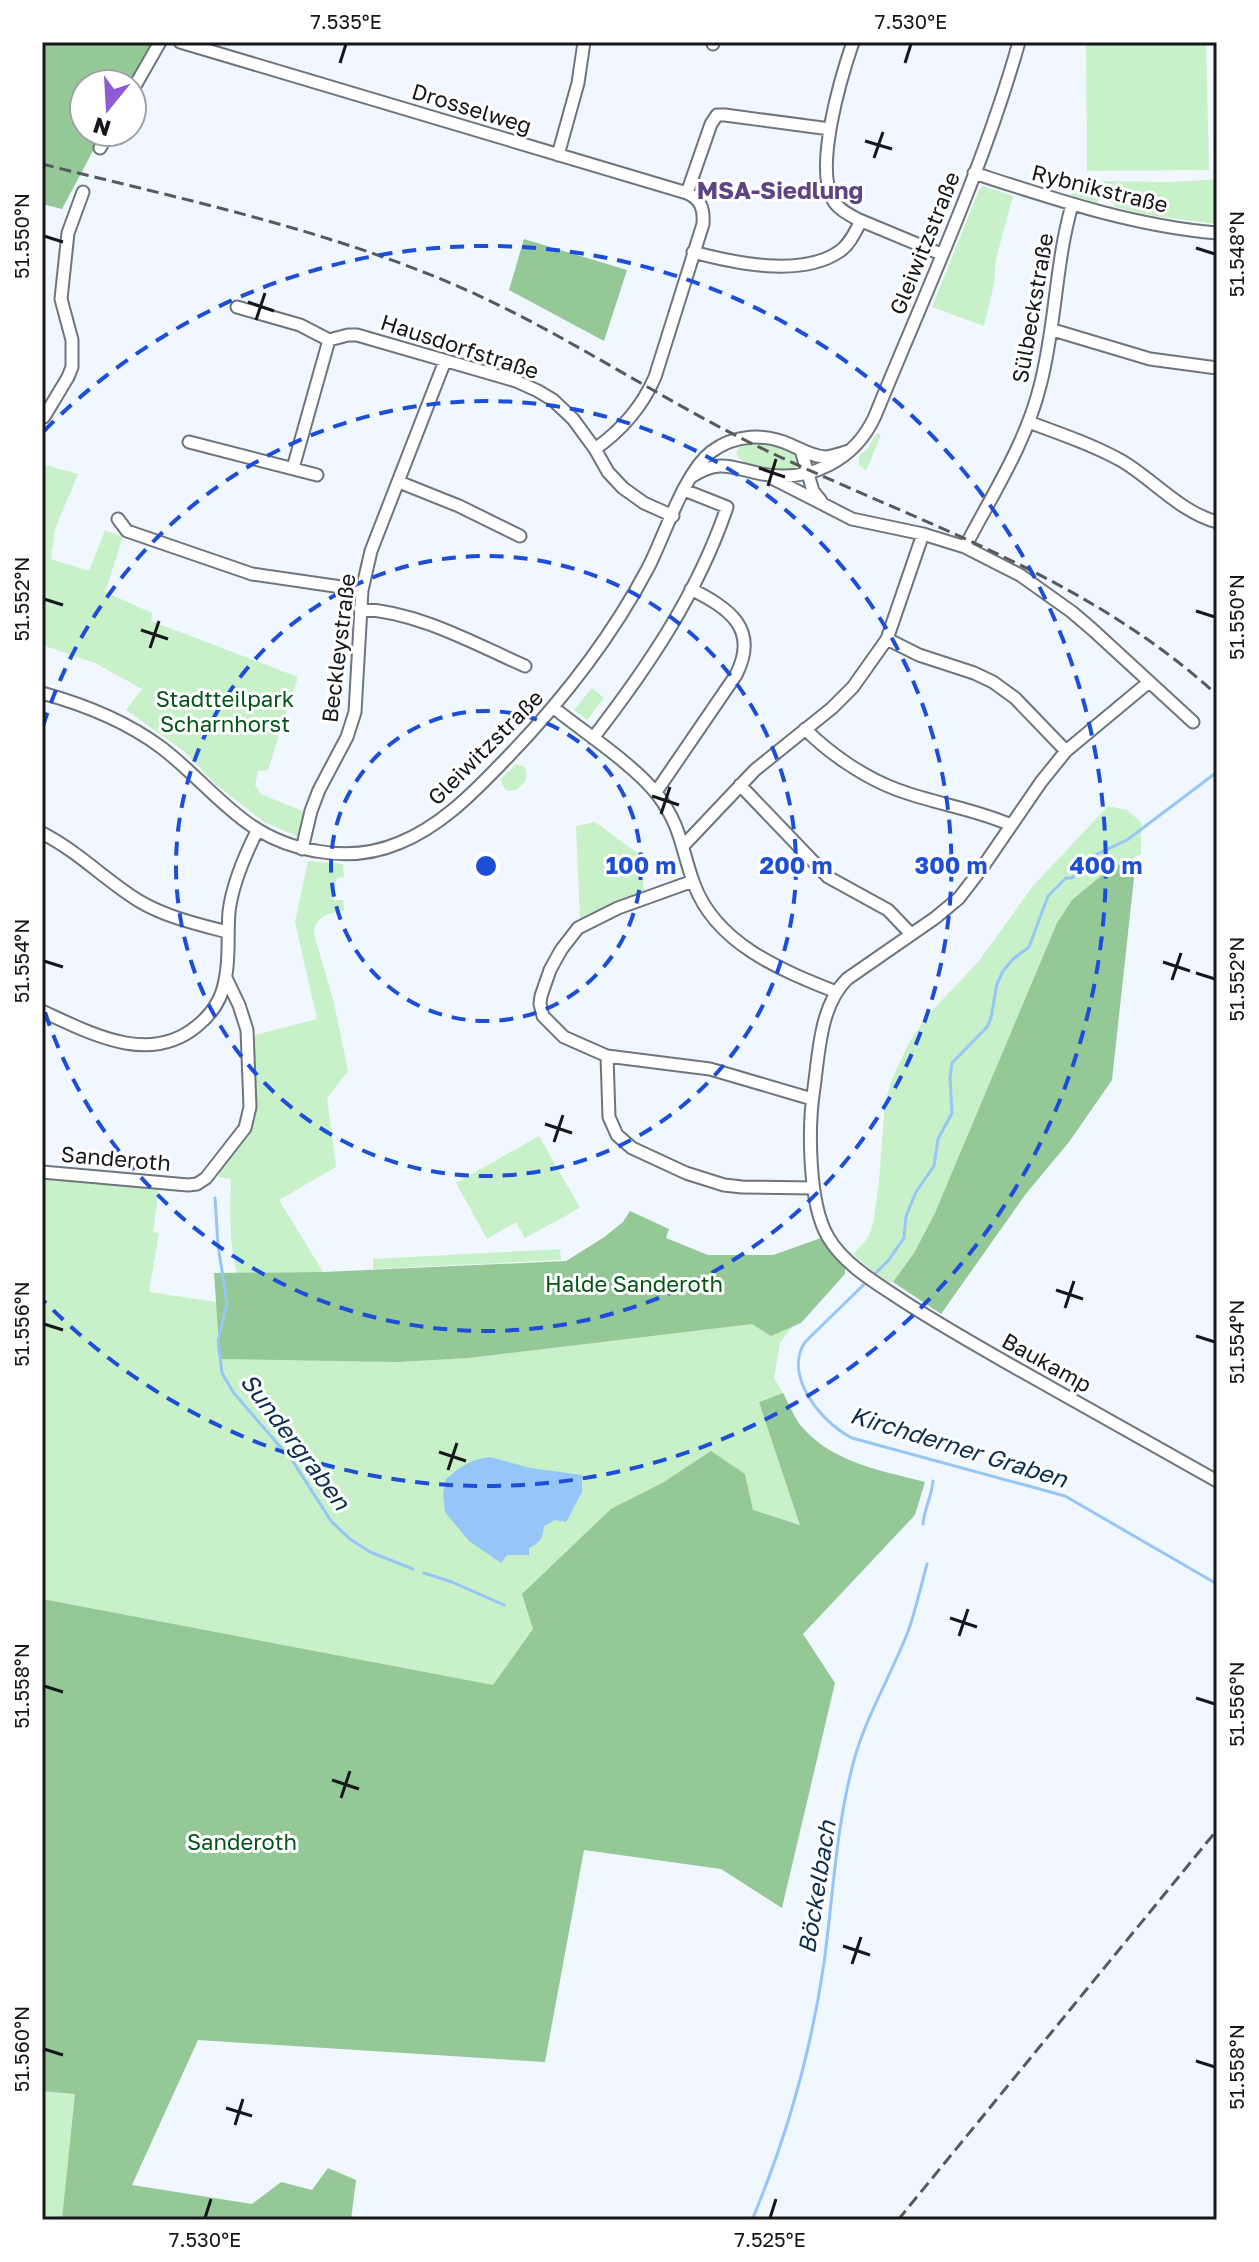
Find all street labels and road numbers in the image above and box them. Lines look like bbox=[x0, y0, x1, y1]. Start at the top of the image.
street label: Drosselweg bbox=[409, 77, 535, 139]
street label: Rybnikstraße bbox=[1029, 158, 1171, 218]
street label: Gleiwitzstraße bbox=[883, 168, 965, 318]
street label: Sülbeckstraße bbox=[1006, 231, 1058, 385]
street label: Hausdorfstraße bbox=[378, 308, 542, 384]
street label: Beckleystraße bbox=[315, 572, 361, 724]
street label: Gleiwitzstraße bbox=[422, 684, 548, 810]
street label: Sanderoth bbox=[60, 1140, 172, 1176]
street label: Baukamp bbox=[998, 1326, 1096, 1398]

